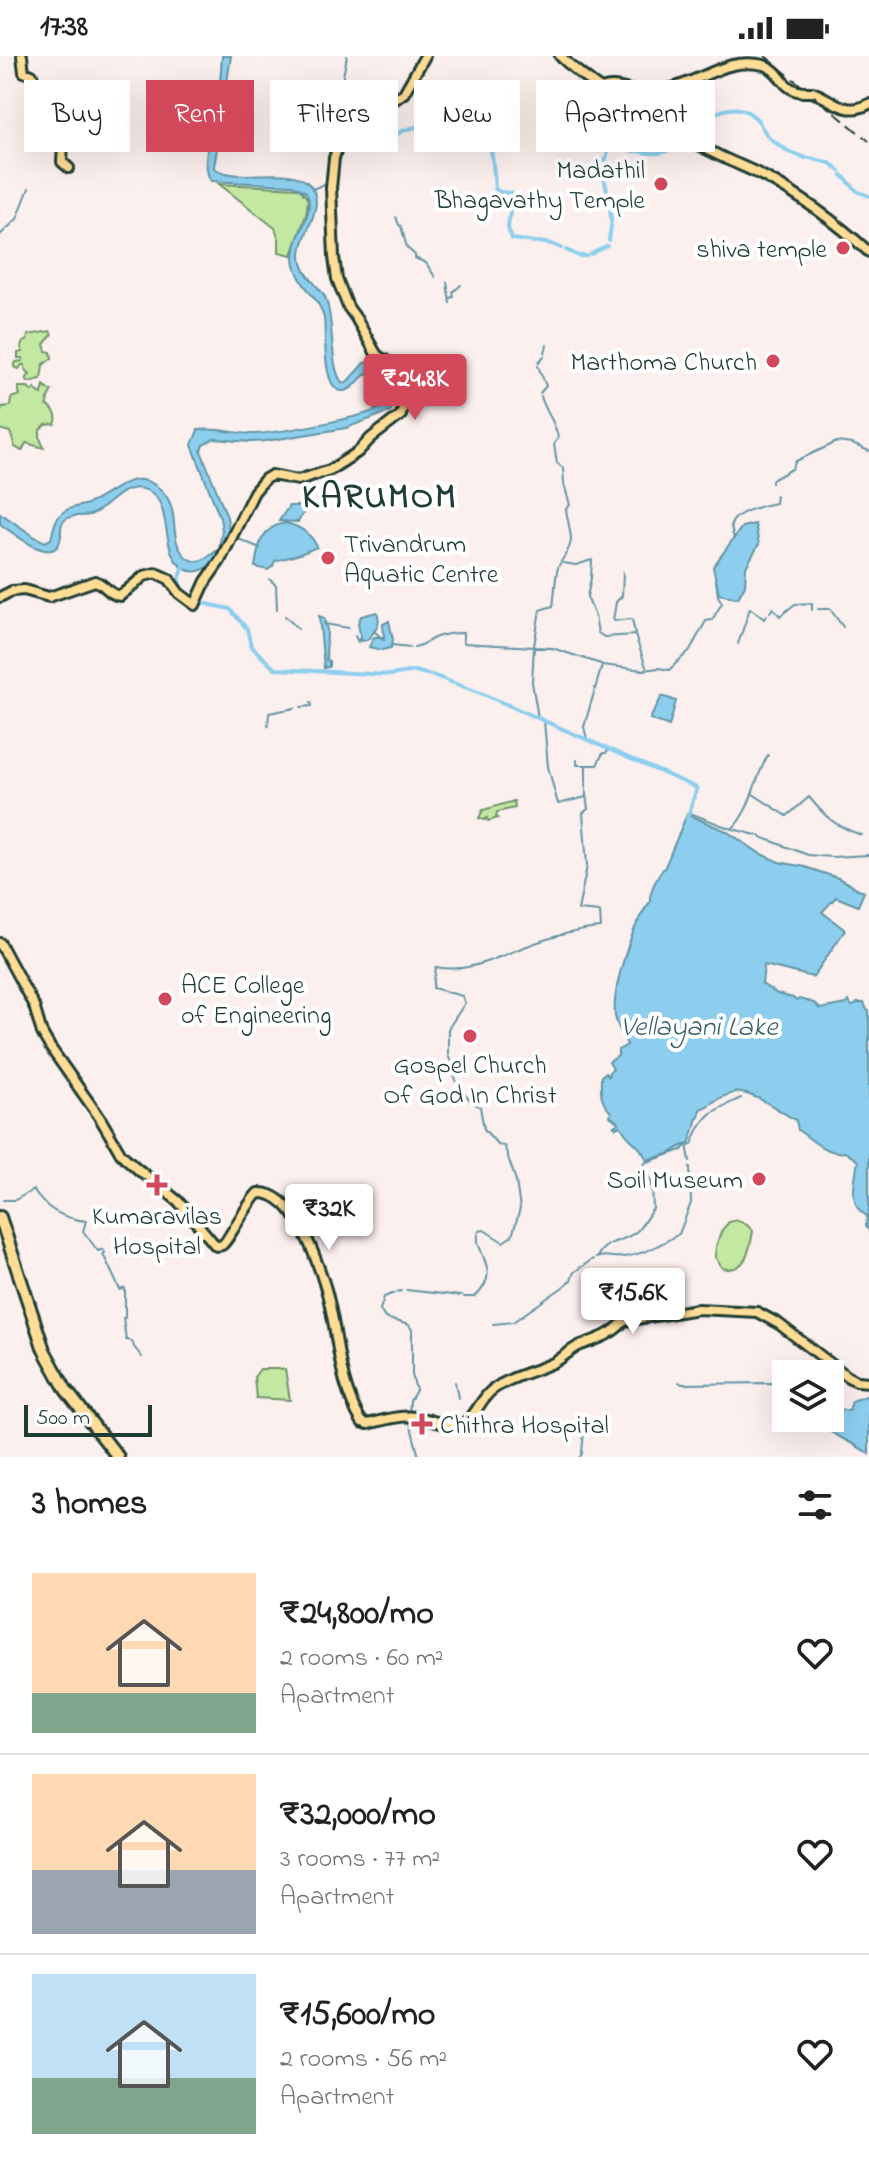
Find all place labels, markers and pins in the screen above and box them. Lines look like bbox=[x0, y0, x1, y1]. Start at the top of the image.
place label: Madathil Bhagavathy Temple bbox=[434, 153, 645, 221]
marker: Madathil Bhagavathy Temple bbox=[652, 175, 670, 193]
place label: shiva temple bbox=[696, 232, 827, 270]
marker: shiva temple bbox=[834, 239, 852, 257]
place label: Marthoma Church bbox=[570, 345, 757, 383]
marker: Marthoma Church bbox=[764, 352, 782, 370]
pin: ₹24.8K bbox=[350, 354, 480, 422]
place label: Trivandrum Aquatic Centre bbox=[344, 527, 499, 595]
marker: Trivandrum Aquatic Centre bbox=[319, 549, 337, 567]
place label: ACE College of Engineering bbox=[181, 968, 331, 1036]
marker: ACE College of Engineering bbox=[156, 990, 174, 1008]
marker: Gospel Church Of God In Christ bbox=[461, 1027, 479, 1045]
place label: Gospel Church Of God In Christ bbox=[383, 1048, 557, 1116]
place label: Soil Museum bbox=[607, 1163, 743, 1201]
marker: Soil Museum bbox=[750, 1170, 768, 1188]
marker: Kumaravilas Hospital bbox=[146, 1174, 168, 1196]
pin: ₹32K bbox=[282, 1184, 376, 1252]
place label: Kumaravilas Hospital bbox=[92, 1199, 222, 1267]
pin: ₹15.6K bbox=[568, 1268, 698, 1336]
place label: Chithra Hospital bbox=[440, 1408, 609, 1446]
marker: Chithra Hospital bbox=[411, 1413, 433, 1435]

